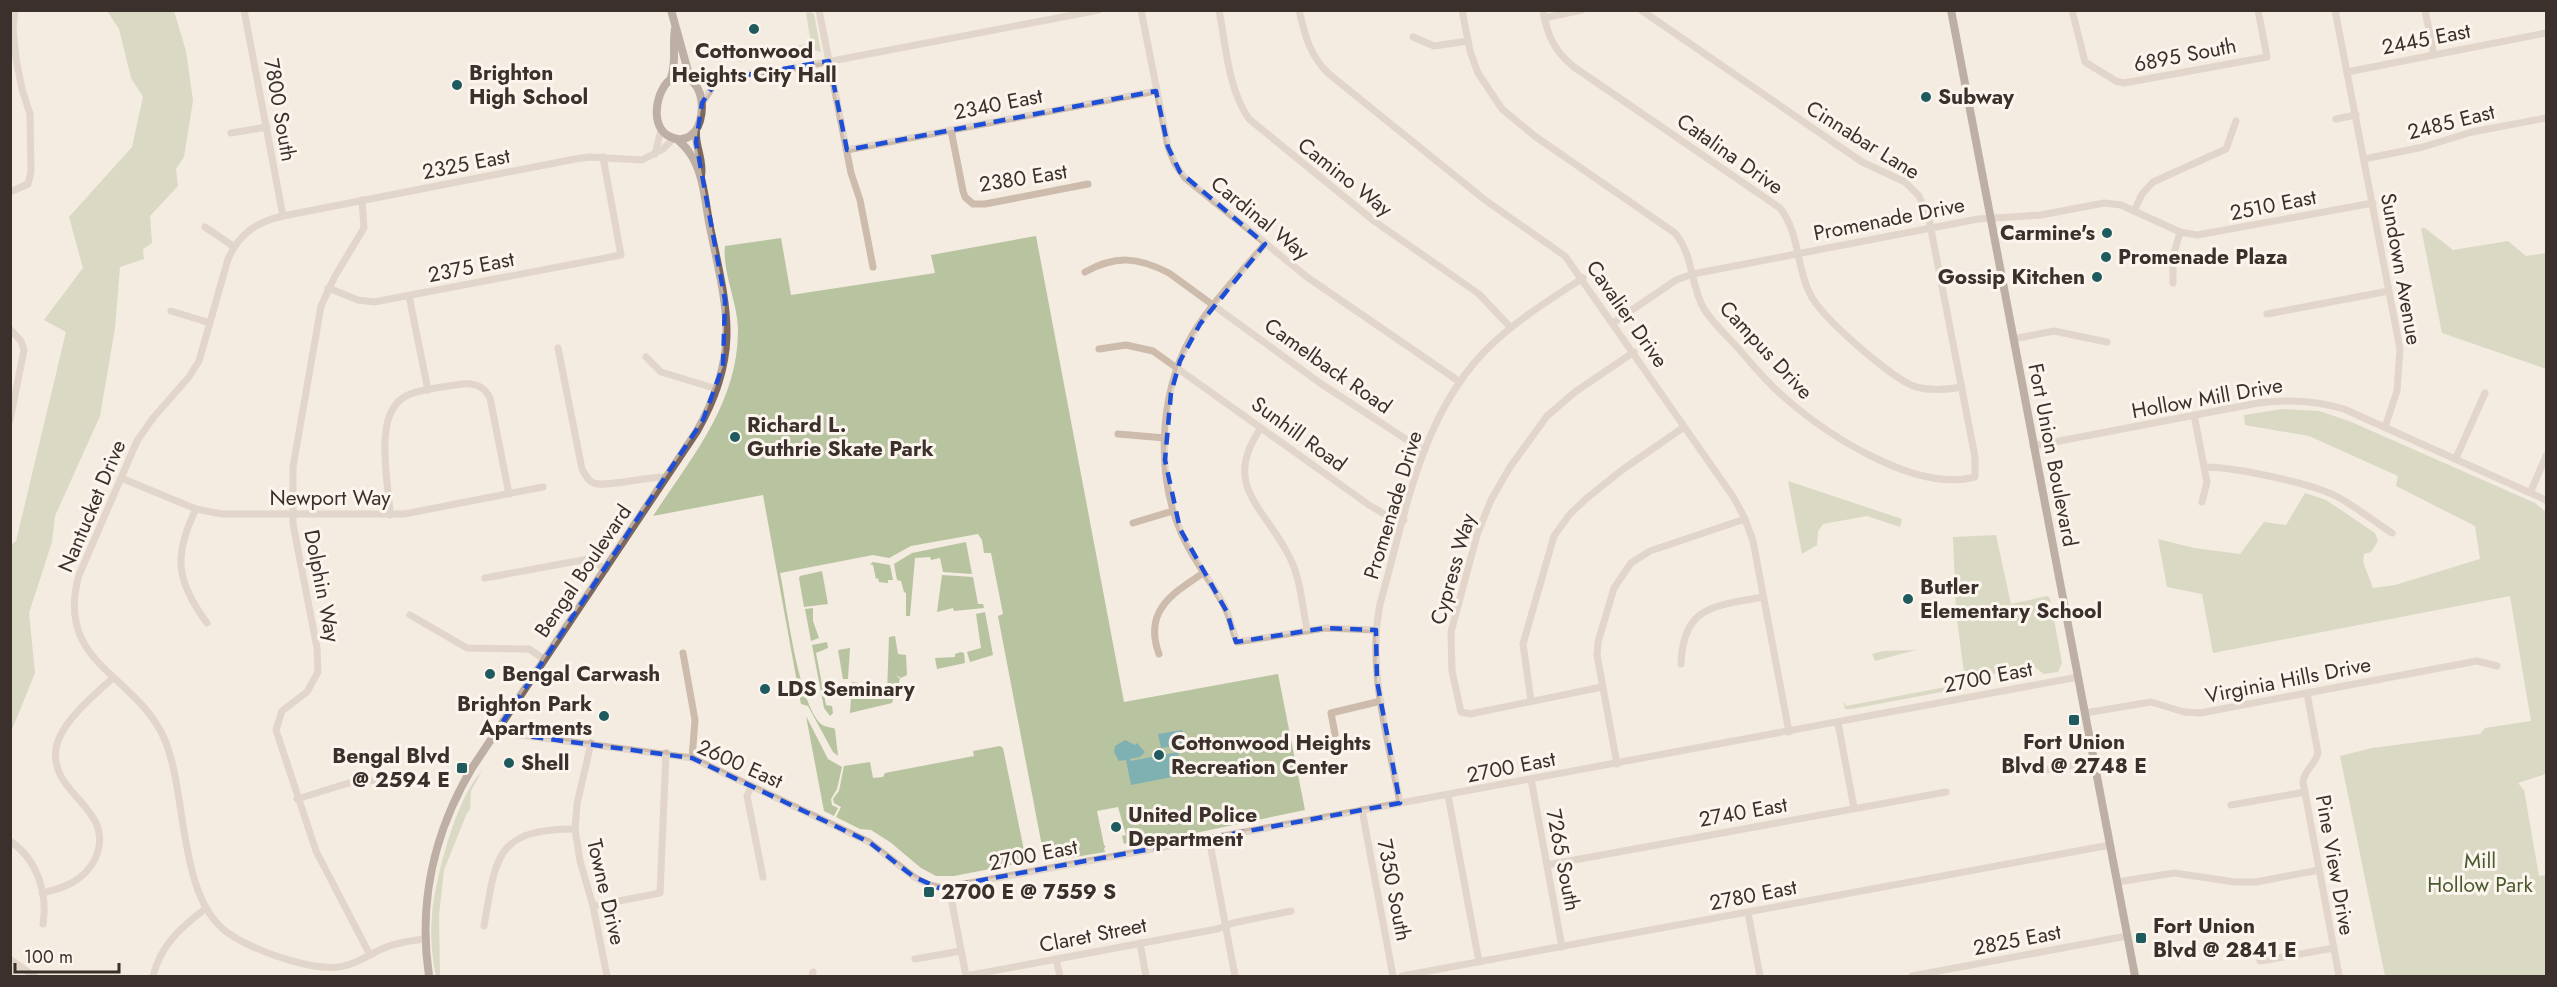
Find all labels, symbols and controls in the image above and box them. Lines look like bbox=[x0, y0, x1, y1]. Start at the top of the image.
street label: 2445 East bbox=[2379, 16, 2473, 62]
marker: Cottonwood Heights City Hall bbox=[747, 22, 761, 36]
street label: 6895 South bbox=[2131, 30, 2239, 80]
place label: Cottonwood Heights City Hall bbox=[671, 36, 837, 90]
street label: 7800 South bbox=[256, 56, 304, 164]
place label: Brighton High School bbox=[469, 58, 588, 112]
marker: Brighton High School bbox=[450, 78, 464, 92]
street label: 2340 East bbox=[951, 81, 1045, 127]
place label: Subway bbox=[1938, 82, 2015, 112]
marker: Subway bbox=[1919, 90, 1933, 104]
street label: Cinnabar Lane bbox=[1800, 93, 1926, 187]
street label: 2485 East bbox=[2404, 97, 2498, 147]
street label: Catalina Drive bbox=[1671, 106, 1790, 202]
street label: Camino Way bbox=[1291, 130, 1399, 224]
street label: 2325 East bbox=[420, 141, 512, 187]
street label: 2380 East bbox=[977, 156, 1069, 200]
street label: Cardinal Way bbox=[1204, 169, 1316, 268]
street label: 2510 East bbox=[2227, 182, 2319, 228]
street label: Promenade Drive bbox=[1811, 190, 1967, 248]
street label: Sundown Avenue bbox=[2373, 191, 2429, 347]
place label: Carmine's bbox=[2000, 218, 2095, 248]
marker: Carmine's bbox=[2100, 226, 2114, 240]
place label: Promenade Plaza bbox=[2118, 242, 2288, 272]
street label: 2375 East bbox=[425, 244, 517, 290]
marker: Promenade Plaza bbox=[2099, 250, 2113, 264]
street label: Cavalier Drive bbox=[1579, 254, 1675, 374]
place label: Gossip Kitchen bbox=[1938, 262, 2085, 292]
marker: Gossip Kitchen bbox=[2090, 270, 2104, 284]
street label: Campus Drive bbox=[1712, 294, 1820, 406]
street label: Camelback Road bbox=[1258, 311, 1398, 421]
street label: Fort Union Boulevard bbox=[2020, 361, 2086, 549]
street label: Hollow Mill Drive bbox=[2129, 370, 2285, 426]
street label: Sunhill Road bbox=[1245, 389, 1353, 479]
place label: Richard L. Guthrie Skate Park bbox=[747, 410, 934, 464]
street label: Promenade Drive bbox=[1356, 427, 1430, 583]
marker: Richard L. Guthrie Skate Park bbox=[728, 430, 742, 444]
street label: Nantucket Drive bbox=[51, 435, 133, 577]
street label: Newport Way bbox=[270, 483, 391, 513]
street label: Bengal Boulevard bbox=[527, 498, 639, 644]
street label: Cypress Way bbox=[1423, 509, 1483, 628]
street label: Dolphin Way bbox=[296, 527, 348, 646]
place label: Butler Elementary School bbox=[1920, 572, 2102, 626]
marker: Butler Elementary School bbox=[1901, 592, 1915, 606]
street label: Virginia Hills Drive bbox=[2203, 649, 2374, 711]
street label: 2700 East bbox=[1941, 654, 2035, 700]
place label: Bengal Carwash bbox=[502, 659, 660, 689]
marker: Bengal Carwash bbox=[483, 667, 497, 681]
place label: LDS Seminary bbox=[777, 674, 916, 704]
marker: LDS Seminary bbox=[758, 682, 772, 696]
place label: Brighton Park Apartments bbox=[457, 689, 592, 743]
marker: Brighton Park Apartments bbox=[597, 709, 611, 723]
marker: Fort Union Blvd @ 2748 E bbox=[2067, 713, 2081, 727]
place label: Fort Union Blvd @ 2748 E bbox=[2001, 727, 2147, 781]
place label: Cottonwood Heights Recreation Center bbox=[1171, 728, 1371, 782]
street label: 2600 East bbox=[692, 732, 788, 796]
place label: Bengal Blvd @ 2594 E bbox=[332, 741, 450, 795]
street label: 2700 East bbox=[1464, 744, 1558, 790]
place label: Shell bbox=[521, 748, 569, 778]
marker: Cottonwood Heights Recreation Center bbox=[1152, 748, 1166, 762]
marker: Shell bbox=[502, 756, 516, 770]
marker: Bengal Blvd @ 2594 E bbox=[455, 761, 469, 775]
street label: 2740 East bbox=[1696, 789, 1790, 835]
street label: Pine View Drive bbox=[2308, 792, 2362, 938]
place label: United Police Department bbox=[1128, 800, 1257, 854]
street label: 7265 South bbox=[1538, 806, 1588, 914]
marker: United Police Department bbox=[1109, 820, 1123, 834]
street label: 2700 East bbox=[986, 832, 1080, 878]
street label: Towne Drive bbox=[579, 836, 633, 948]
street label: 7350 South bbox=[1369, 836, 1419, 944]
park label: Mill Hollow Park bbox=[2427, 846, 2533, 900]
street label: 2780 East bbox=[1707, 872, 1799, 918]
place label: 2700 E @ 7559 S bbox=[941, 877, 1116, 907]
marker: 2700 E @ 7559 S bbox=[922, 885, 936, 899]
street label: Claret Street bbox=[1037, 910, 1149, 960]
place label: Fort Union Blvd @ 2841 E bbox=[2153, 911, 2297, 965]
street label: 2825 East bbox=[1971, 917, 2063, 963]
marker: Fort Union Blvd @ 2841 E bbox=[2134, 931, 2148, 945]
scale bar bbox=[15, 936, 118, 974]
text: 100 m bbox=[24, 944, 73, 970]

